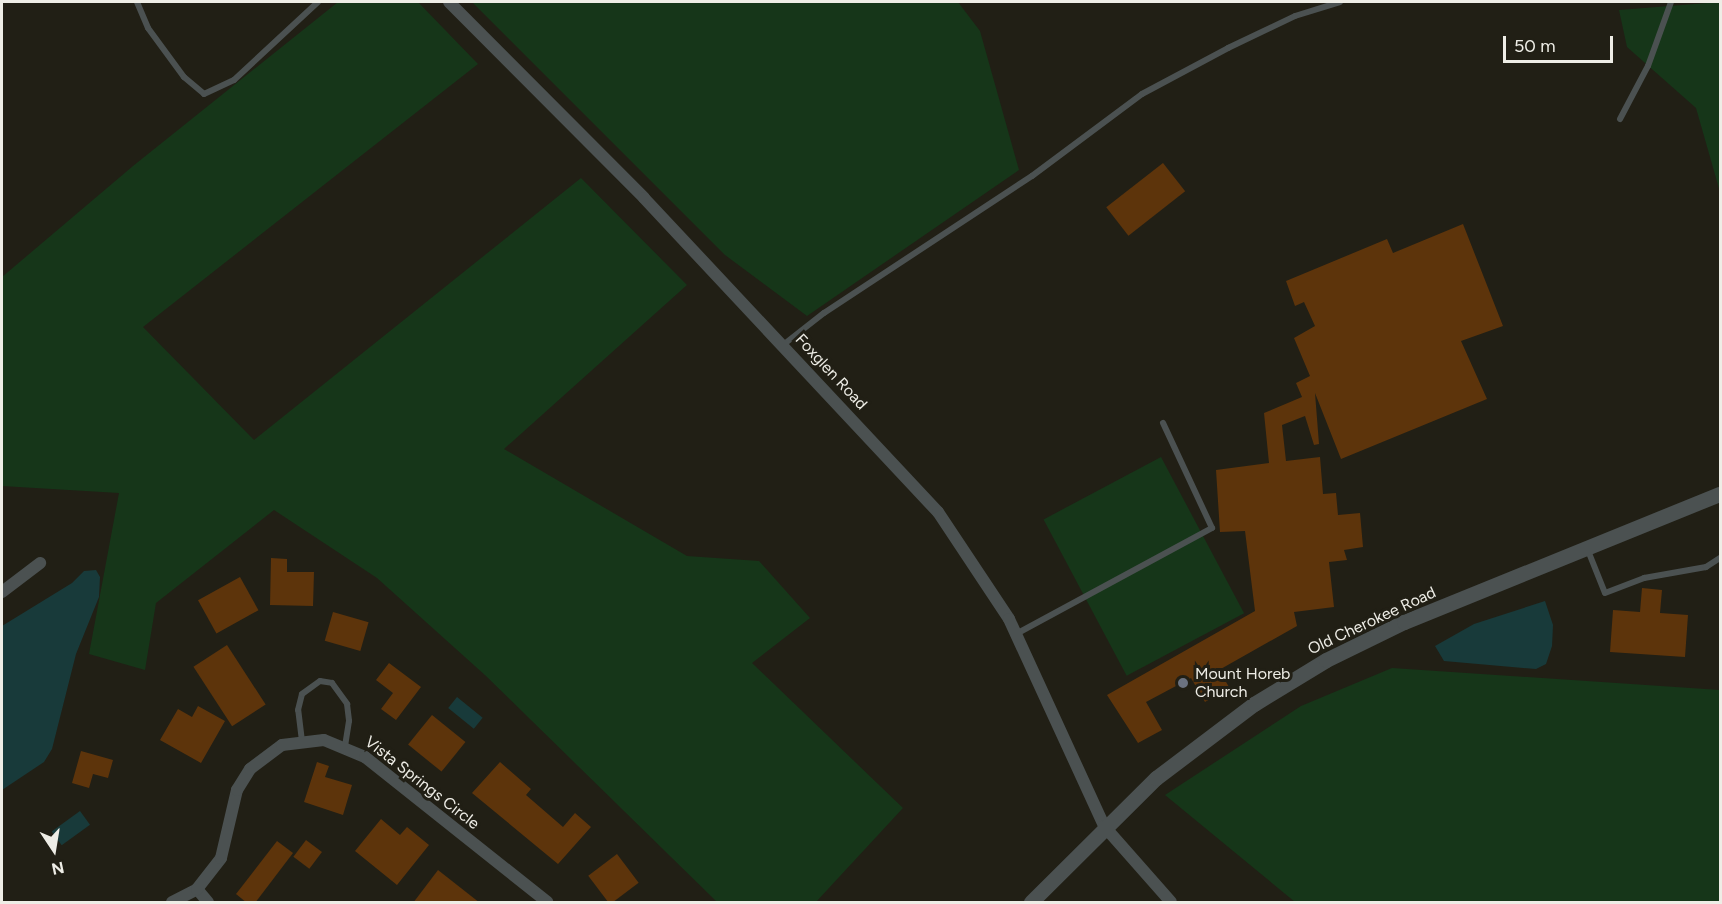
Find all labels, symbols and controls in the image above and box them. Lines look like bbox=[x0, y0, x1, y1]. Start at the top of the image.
scale bar bbox=[1506, 24, 1616, 62]
text: 50 m bbox=[1514, 35, 1556, 57]
street label: Foxglen Road bbox=[791, 330, 871, 414]
street label: Old Cherokee Road bbox=[1305, 583, 1439, 659]
place label: Mount Horeb Church bbox=[1195, 664, 1290, 702]
marker: Mount Horeb Church bbox=[1176, 676, 1190, 690]
street label: Vista Springs Circle bbox=[361, 732, 483, 834]
north arrow bbox=[24, 820, 84, 880]
text: N bbox=[50, 858, 66, 879]

